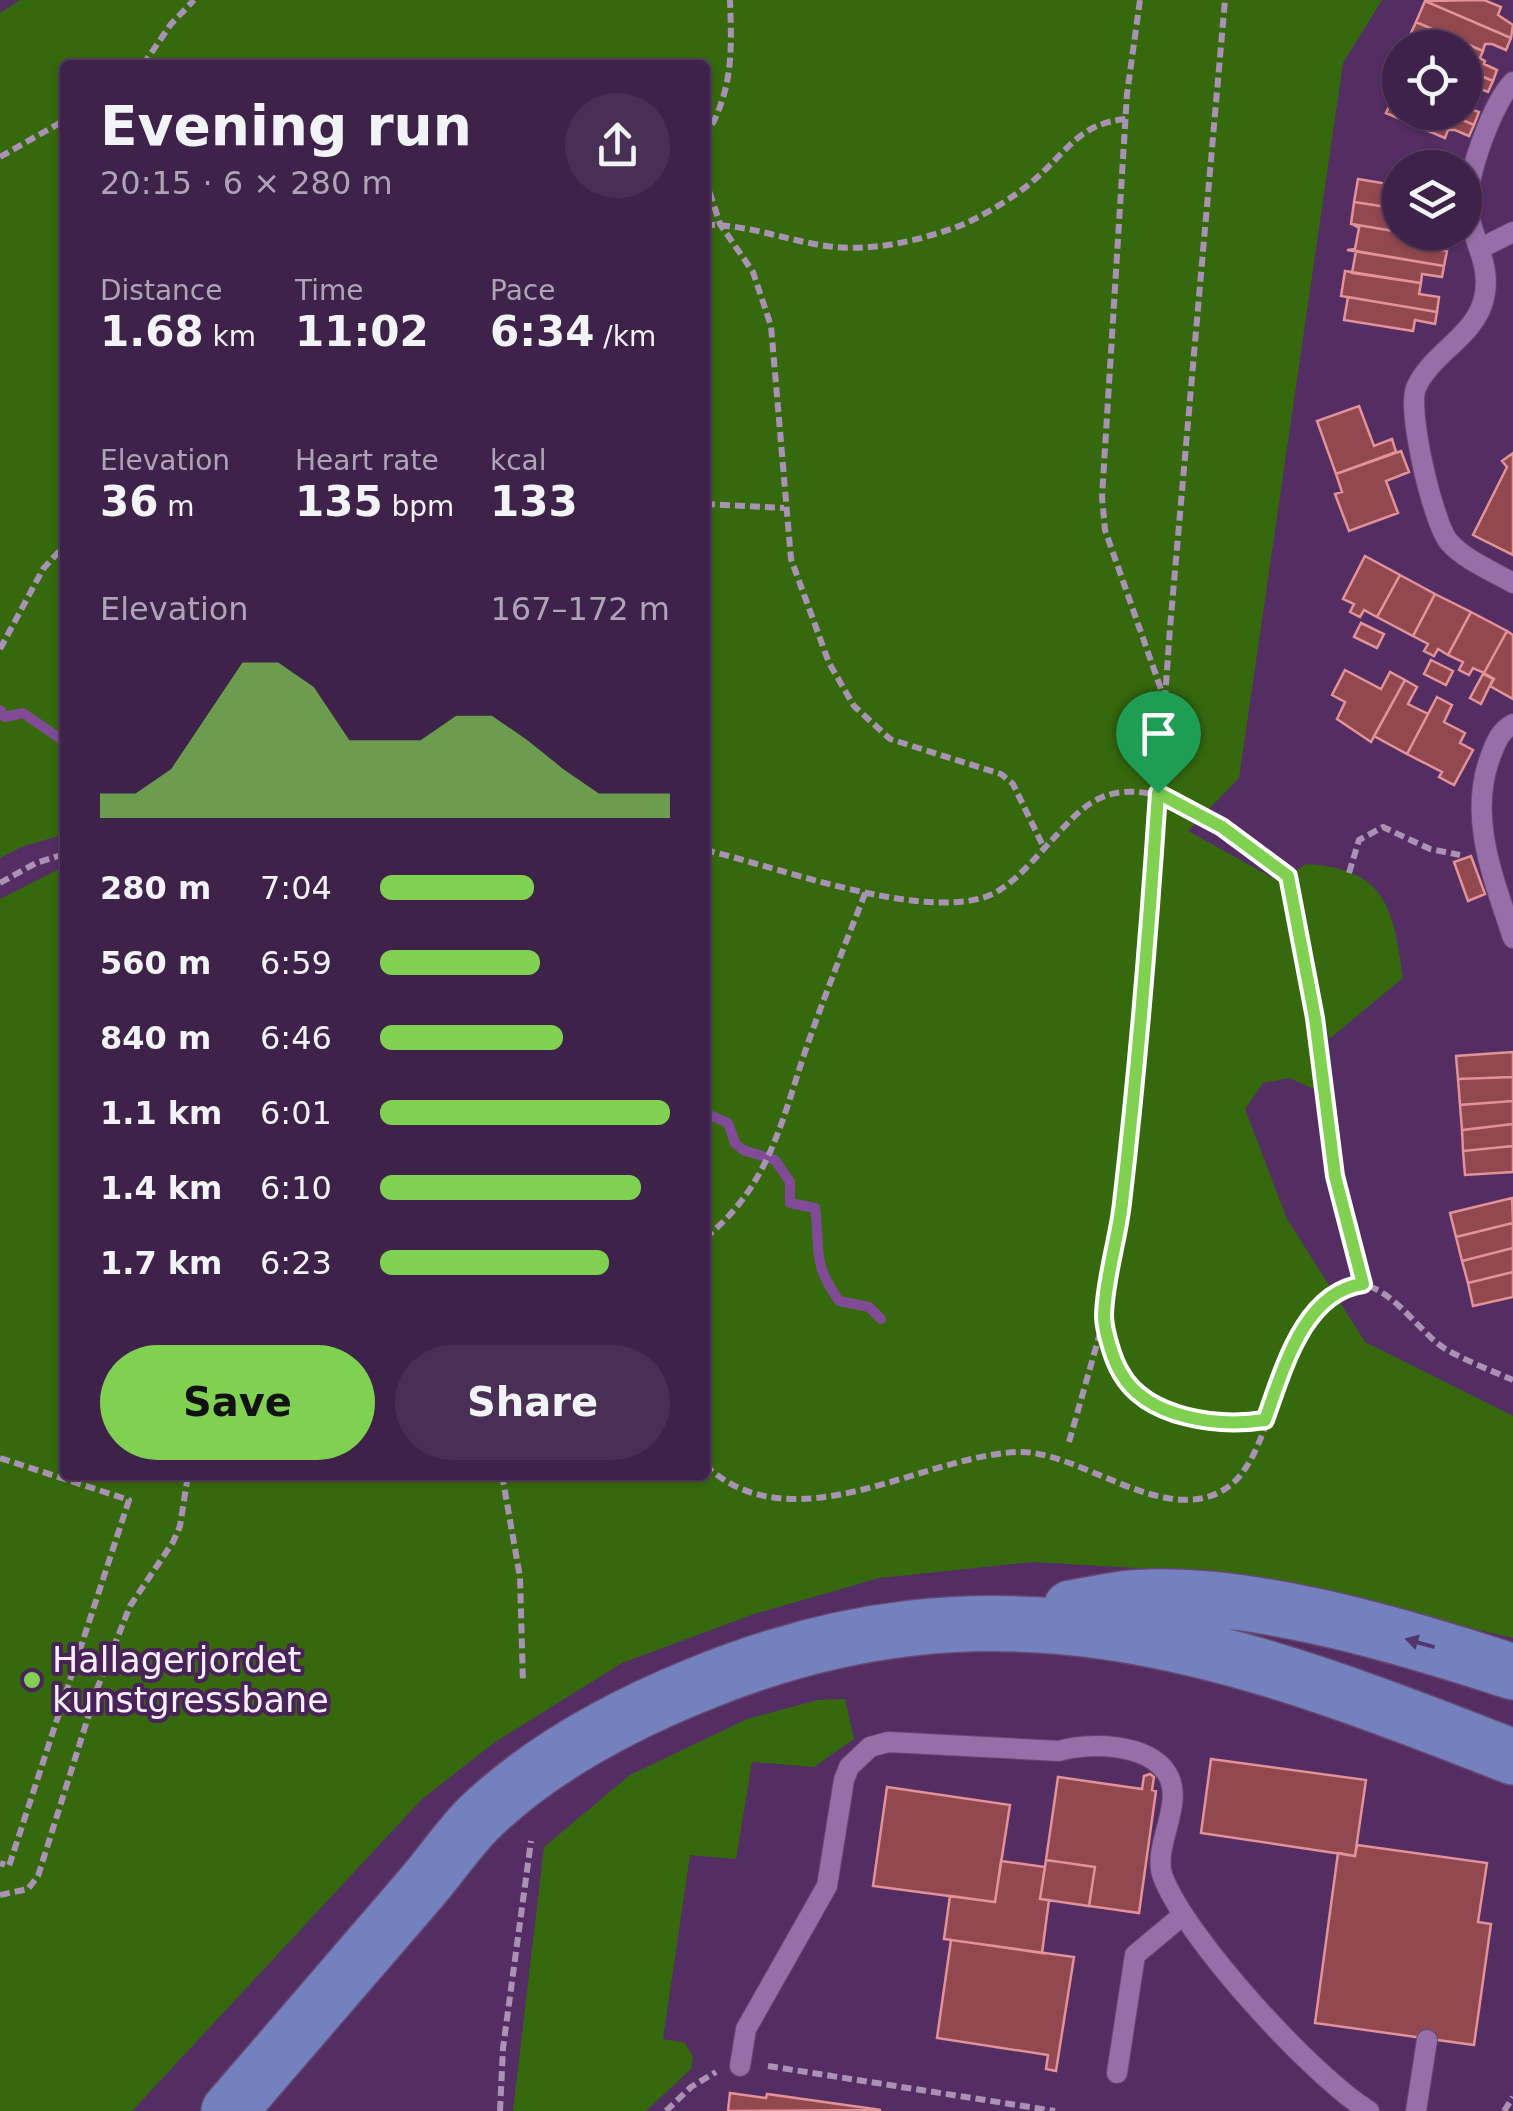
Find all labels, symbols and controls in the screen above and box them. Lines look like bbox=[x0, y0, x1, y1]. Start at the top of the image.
map controls bbox=[1382, 30, 1482, 250]
button: locate bbox=[1382, 30, 1482, 130]
button: share bbox=[565, 93, 670, 198]
text: Evening run bbox=[100, 94, 472, 158]
button: layers bbox=[1382, 150, 1482, 250]
text: 20:15 · 6 × 280 m bbox=[100, 164, 393, 202]
text: Distance bbox=[100, 274, 222, 307]
text: Time bbox=[295, 274, 364, 307]
text: Pace bbox=[490, 274, 555, 307]
text: 1.68 bbox=[100, 307, 204, 356]
text: 11:02 bbox=[295, 307, 429, 356]
text: 6:34 bbox=[490, 307, 594, 356]
text: km bbox=[204, 320, 256, 353]
text: /km bbox=[594, 320, 656, 353]
text: Elevation bbox=[100, 444, 230, 477]
text: Heart rate bbox=[295, 444, 439, 477]
text: kcal bbox=[490, 444, 547, 477]
text: 36 bbox=[100, 477, 158, 526]
text: 135 bbox=[295, 477, 383, 526]
text: 133 bbox=[490, 477, 578, 526]
text: m bbox=[158, 490, 195, 523]
text: bpm bbox=[383, 490, 454, 523]
text: Elevation bbox=[100, 590, 249, 628]
text: 167–172 m bbox=[491, 590, 670, 628]
pin bbox=[1116, 691, 1201, 794]
icon: arrive bbox=[1131, 706, 1186, 761]
text: 280 m bbox=[100, 869, 211, 907]
text: 7:04 bbox=[260, 869, 332, 907]
text: 560 m bbox=[100, 944, 211, 982]
text: 6:59 bbox=[260, 944, 332, 982]
text: 840 m bbox=[100, 1019, 211, 1057]
text: 6:46 bbox=[260, 1019, 332, 1057]
text: 1.1 km bbox=[100, 1094, 222, 1132]
text: 6:01 bbox=[260, 1094, 332, 1132]
text: 1.4 km bbox=[100, 1169, 222, 1207]
text: 6:10 bbox=[260, 1169, 332, 1207]
text: 1.7 km bbox=[100, 1244, 222, 1282]
text: 6:23 bbox=[260, 1244, 332, 1282]
button: Save bbox=[100, 1345, 375, 1460]
button: Share bbox=[395, 1345, 670, 1460]
one-way arrow bbox=[1404, 1635, 1435, 1651]
place label: Hallagerjordet kunstgressbane bbox=[52, 1640, 329, 1720]
marker: Hallagerjordet kunstgressbane bbox=[21, 1669, 43, 1691]

